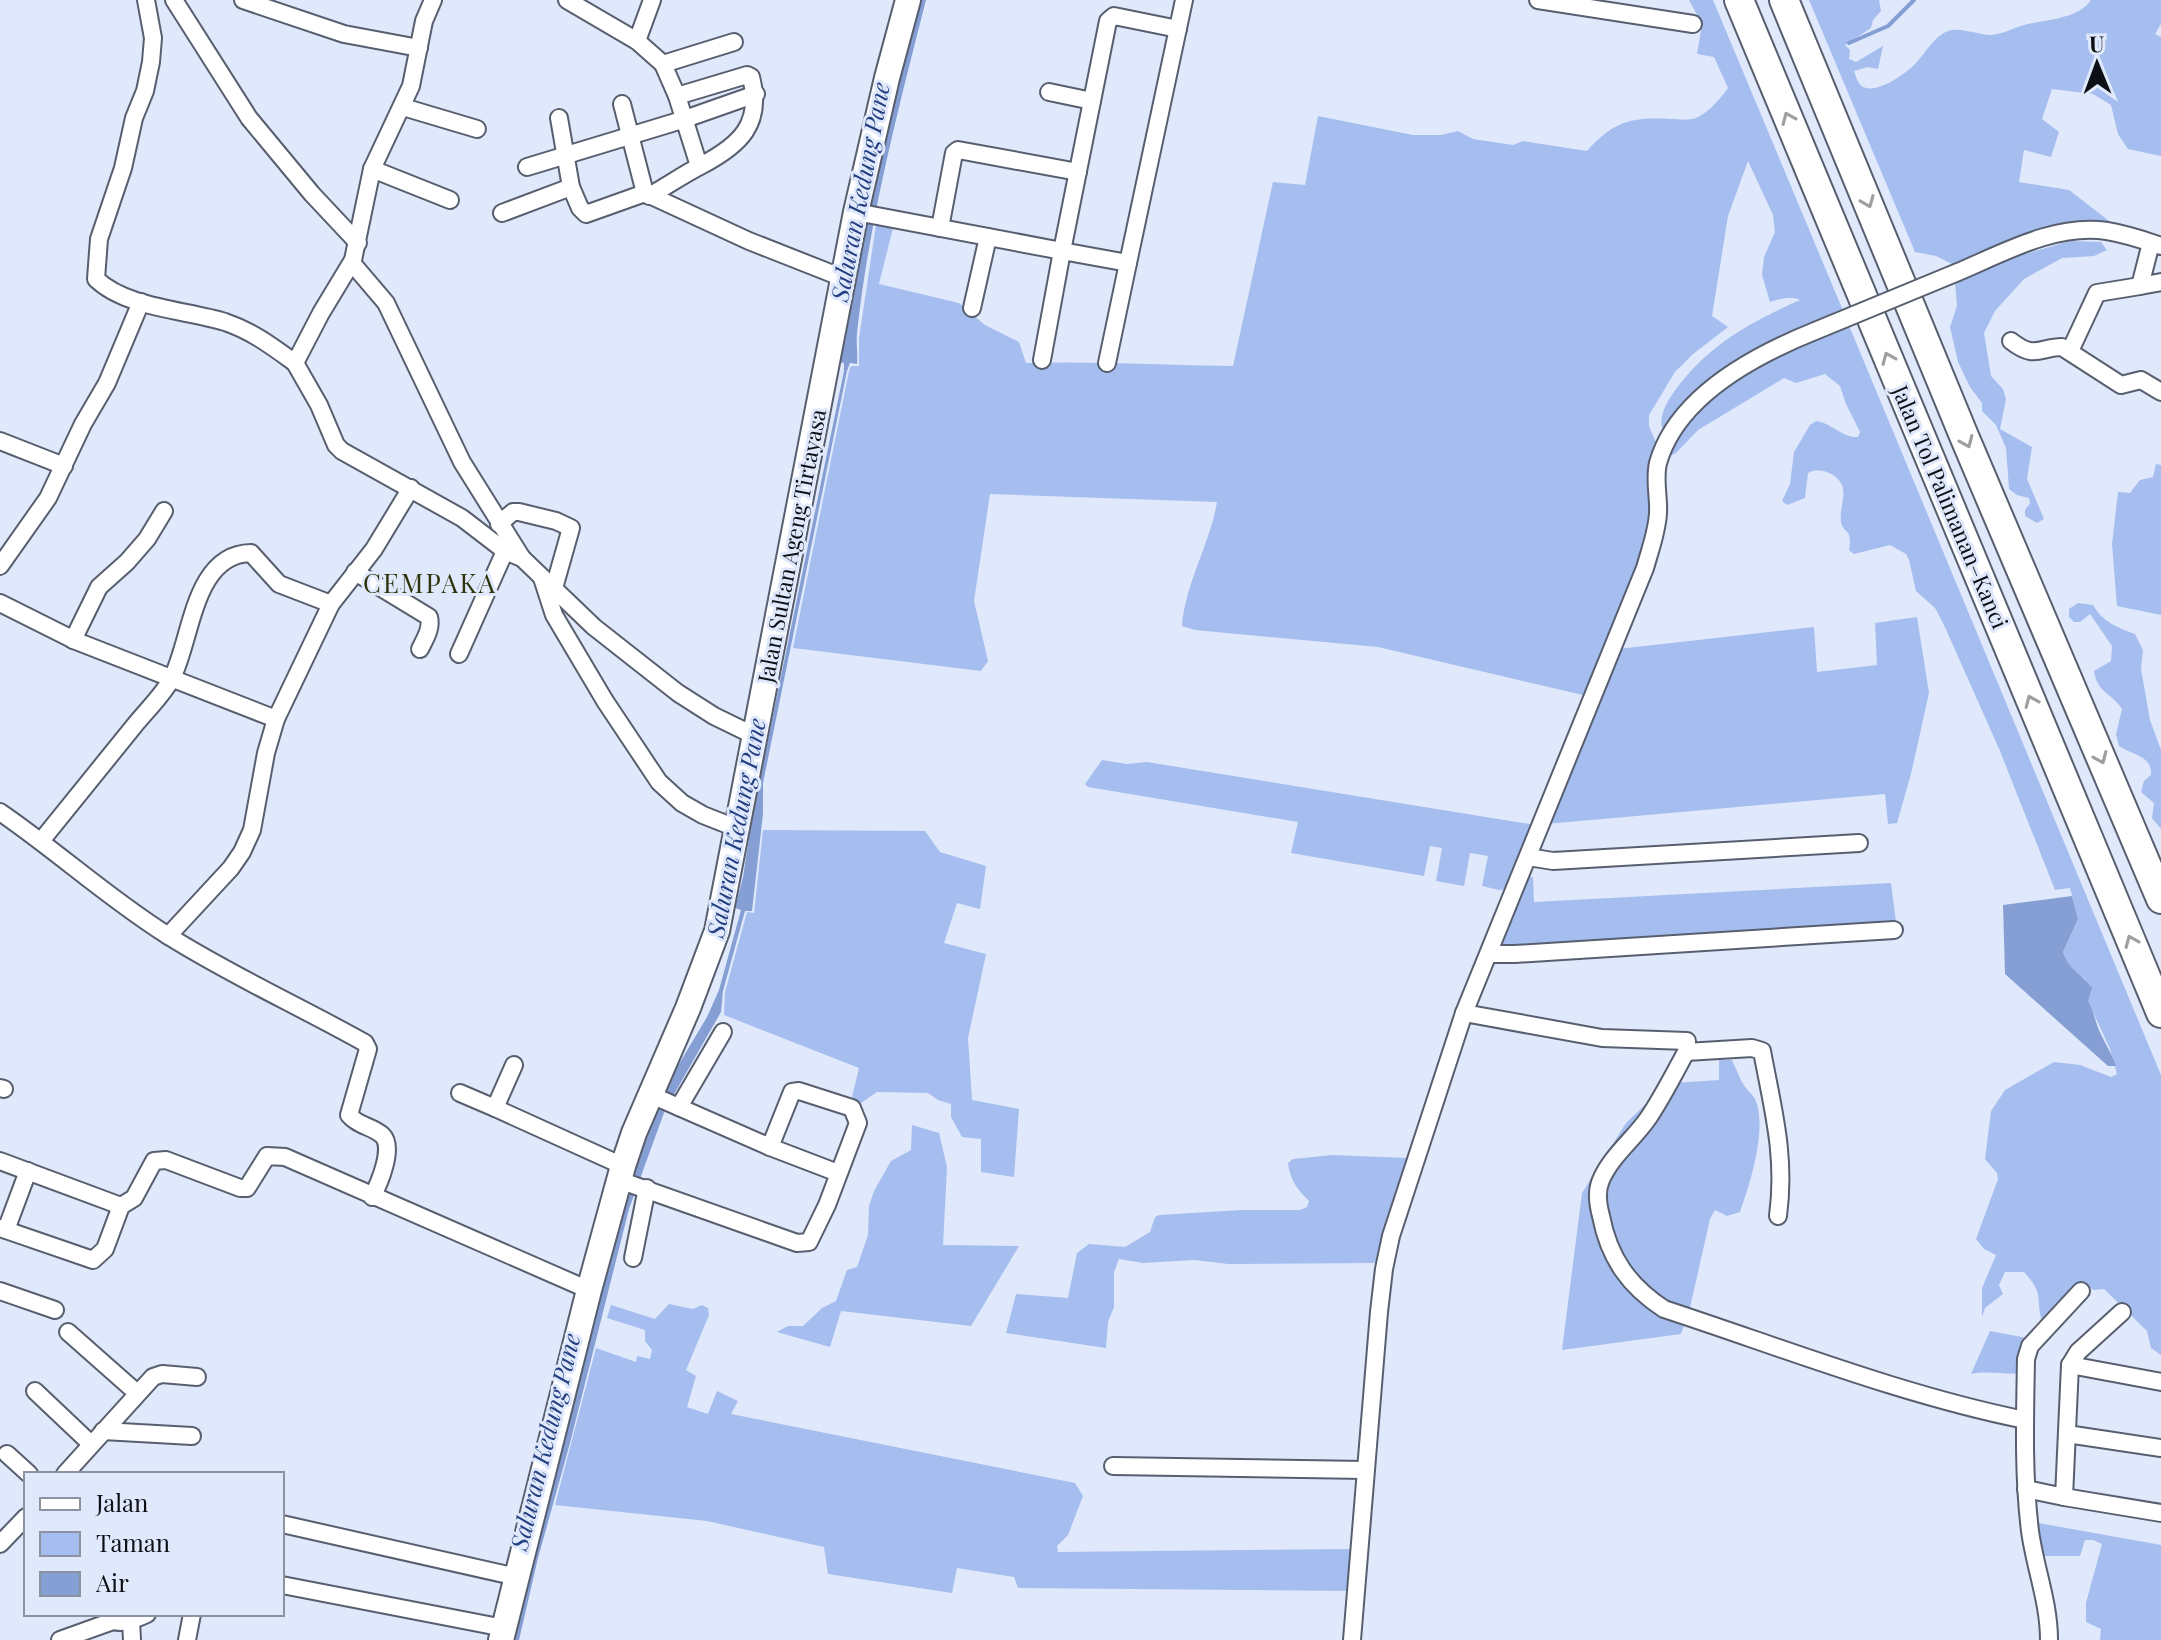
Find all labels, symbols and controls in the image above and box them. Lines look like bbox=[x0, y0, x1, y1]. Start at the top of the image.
north arrow bbox=[2057, 24, 2137, 104]
text: U bbox=[2089, 28, 2104, 58]
water label: Saluran Kedung Pane bbox=[822, 79, 896, 305]
one-way arrow bbox=[1782, 111, 1798, 126]
one-way arrow bbox=[1858, 193, 1874, 208]
one-way arrow bbox=[1881, 352, 1898, 366]
street label: Jalan Tol Palimanan–Kanci bbox=[1886, 380, 2016, 633]
street label: Jalan Sultan Ageng Tirtayasa bbox=[750, 406, 832, 686]
one-way arrow bbox=[1957, 434, 1973, 448]
district label: CEMPAKA bbox=[363, 565, 497, 600]
one-way arrow bbox=[2024, 695, 2041, 709]
water label: Saluran Kedung Pane bbox=[698, 715, 772, 941]
one-way arrow bbox=[2092, 750, 2108, 765]
one-way arrow bbox=[2124, 935, 2141, 949]
water label: Saluran Kedung Pane bbox=[501, 1330, 586, 1554]
legend bbox=[24, 1472, 284, 1616]
text: Jalan bbox=[95, 1486, 148, 1518]
text: Taman bbox=[96, 1526, 170, 1558]
text: Air bbox=[95, 1566, 129, 1598]

